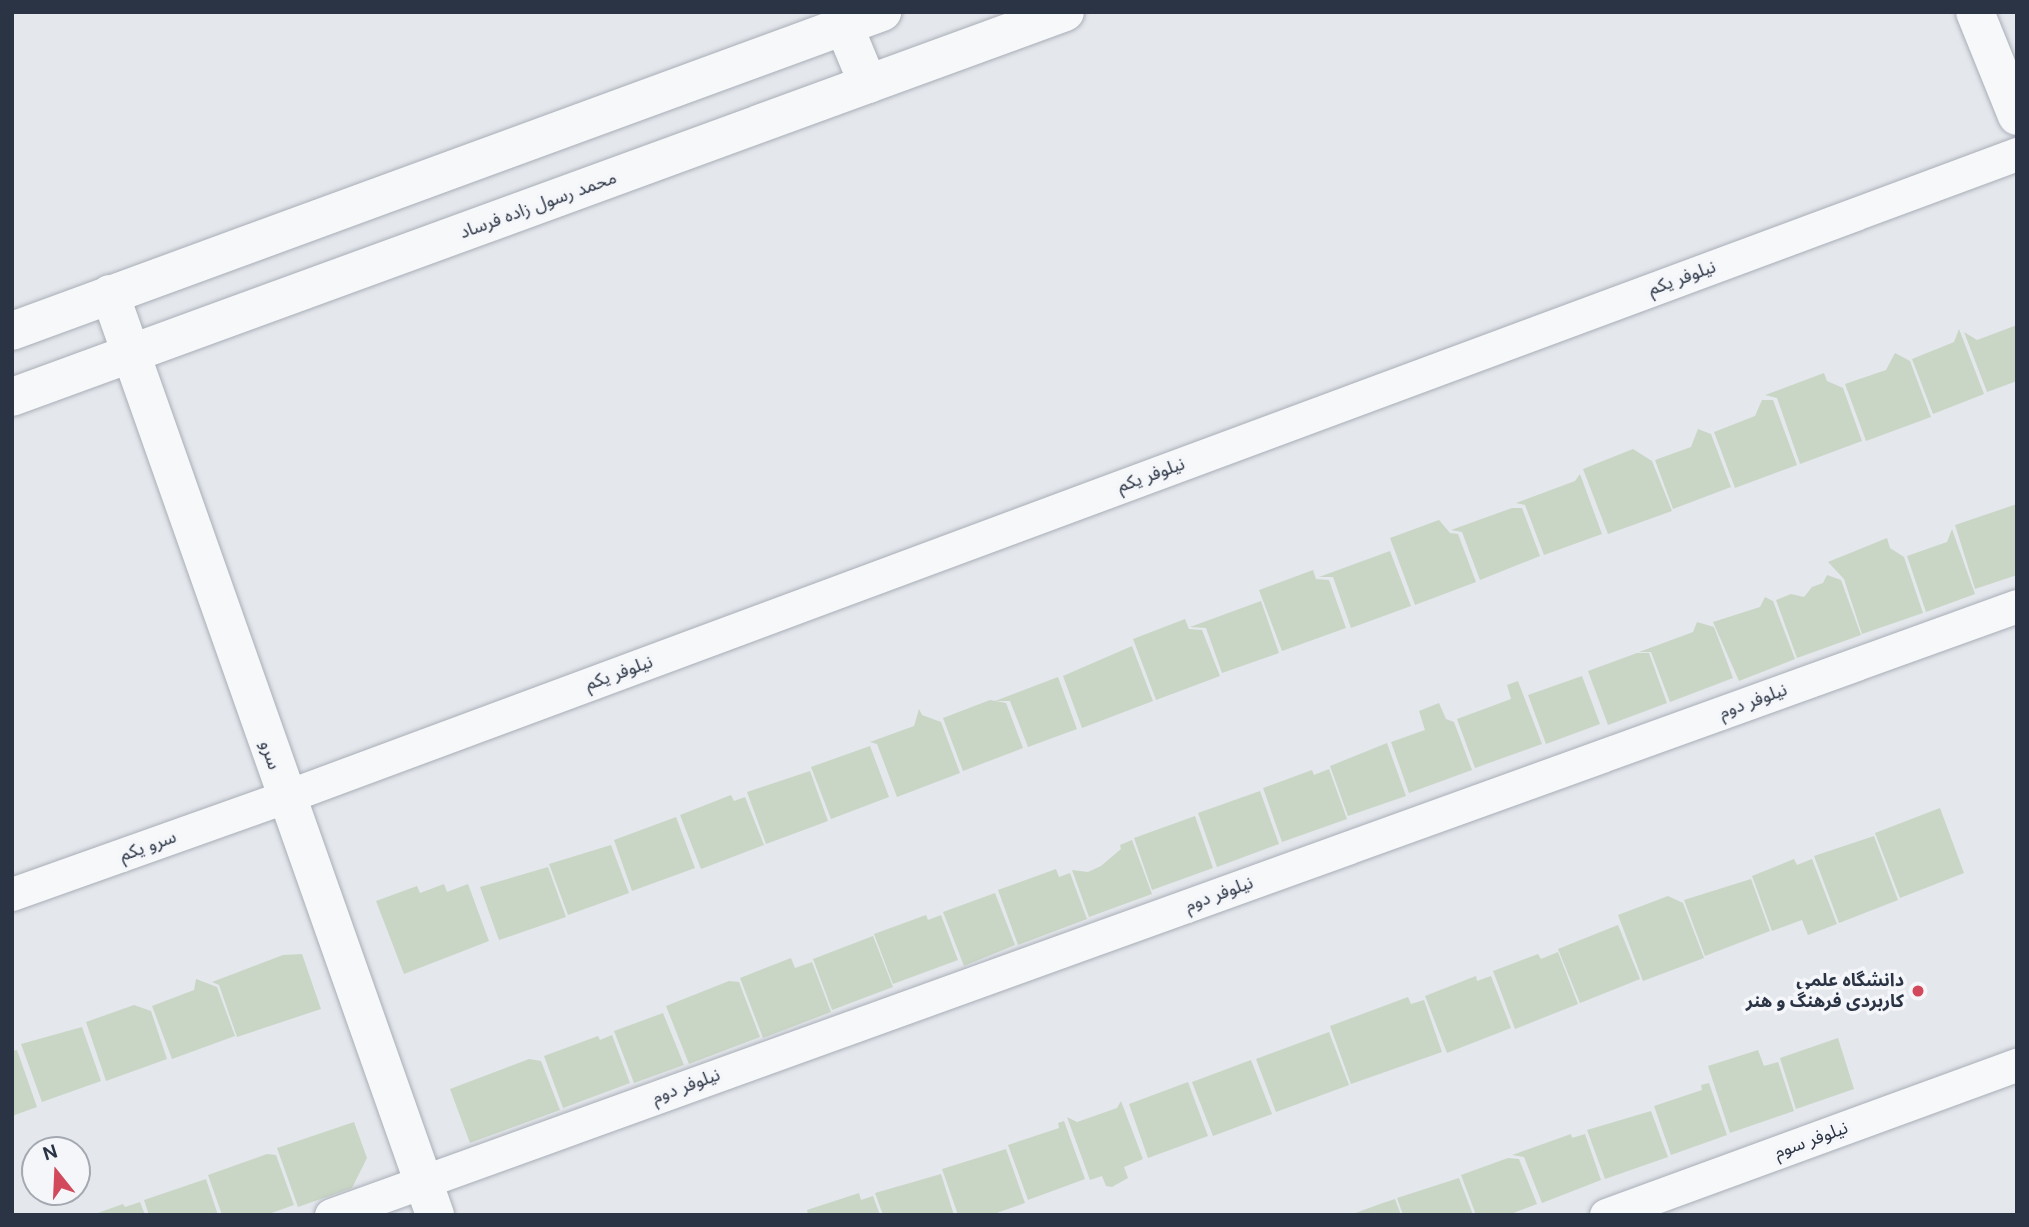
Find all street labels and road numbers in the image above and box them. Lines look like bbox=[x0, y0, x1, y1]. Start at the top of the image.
street label: محمد رسول زاده فرساد bbox=[457, 167, 619, 243]
street label: نیلوفر یکم bbox=[1645, 256, 1719, 300]
street label: نیلوفر یکم bbox=[1114, 453, 1188, 497]
street label: نیلوفر یکم bbox=[582, 651, 656, 695]
street label: نیلوفر دوم bbox=[1716, 679, 1790, 723]
street label: سرو bbox=[255, 738, 285, 772]
street label: سرو یکم bbox=[117, 826, 179, 866]
street label: نیلوفر دوم bbox=[1182, 872, 1256, 916]
street label: نیلوفر دوم bbox=[649, 1064, 723, 1108]
street label: نیلوفر سوم bbox=[1771, 1117, 1851, 1163]

